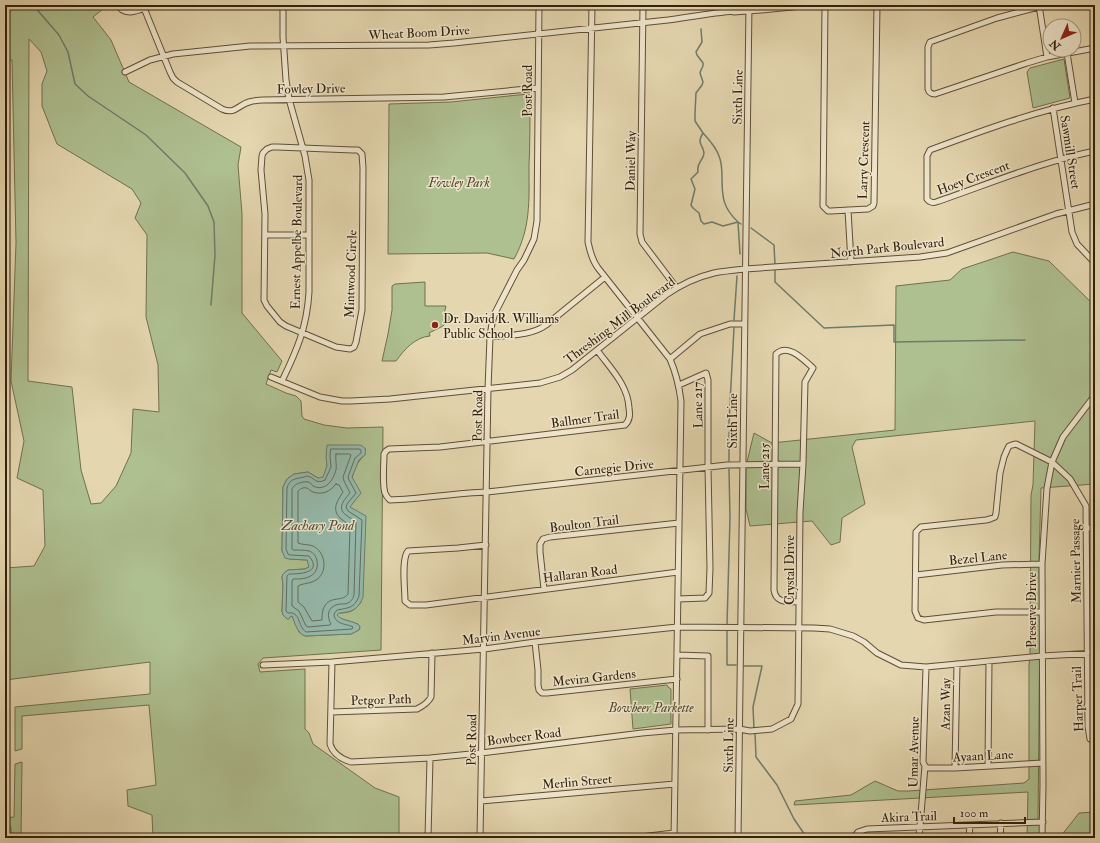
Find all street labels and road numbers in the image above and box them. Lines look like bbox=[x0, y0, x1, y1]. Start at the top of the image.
street label: Wheat Boom Drive bbox=[367, 22, 471, 44]
street label: Post Road bbox=[520, 64, 536, 117]
street label: Sixth Line bbox=[730, 69, 746, 125]
street label: Fowley Drive bbox=[276, 80, 346, 99]
street label: Sawmill Street bbox=[1056, 114, 1084, 190]
street label: Larry Crescent bbox=[855, 121, 874, 200]
street label: Daniel Way bbox=[622, 130, 641, 191]
street label: Hoey Crescent bbox=[935, 157, 1012, 199]
street label: Ernest Appelbe Boulevard bbox=[288, 174, 307, 310]
street label: Mintwood Circle bbox=[341, 229, 361, 318]
street label: North Park Boulevard bbox=[829, 234, 946, 262]
street label: Threshing Mill Boulevard bbox=[561, 273, 679, 368]
street label: Lane 217 bbox=[690, 381, 706, 429]
street label: Post Road bbox=[470, 389, 486, 442]
street label: Sixth Line bbox=[725, 393, 741, 449]
street label: Ballmer Trail bbox=[550, 406, 621, 432]
street label: Lane 215 bbox=[757, 442, 773, 489]
street label: Carnegie Drive bbox=[574, 456, 655, 480]
street label: Boulton Trail bbox=[548, 512, 620, 536]
street label: Marnier Passage bbox=[1067, 518, 1085, 603]
street label: Crystal Drive bbox=[782, 535, 799, 605]
street label: Bezel Lane bbox=[948, 547, 1009, 569]
street label: Hallaran Road bbox=[542, 561, 619, 586]
street label: Preserve Drive bbox=[1024, 571, 1040, 648]
street label: Marvin Avenue bbox=[461, 623, 542, 649]
street label: Harper Trail bbox=[1069, 665, 1088, 732]
street label: Mevira Gardens bbox=[552, 666, 637, 690]
street label: Azan Way bbox=[938, 677, 955, 731]
street label: Petgor Path bbox=[350, 691, 412, 709]
street label: Post Road bbox=[464, 713, 480, 766]
street label: Umar Avenue bbox=[905, 716, 923, 788]
street label: Sixth Line bbox=[721, 717, 737, 773]
street label: Bowbeer Road bbox=[486, 724, 563, 749]
street label: Ayaan Lane bbox=[951, 746, 1014, 767]
street label: Merlin Street bbox=[541, 771, 613, 793]
street label: Akira Trail bbox=[880, 808, 938, 826]

